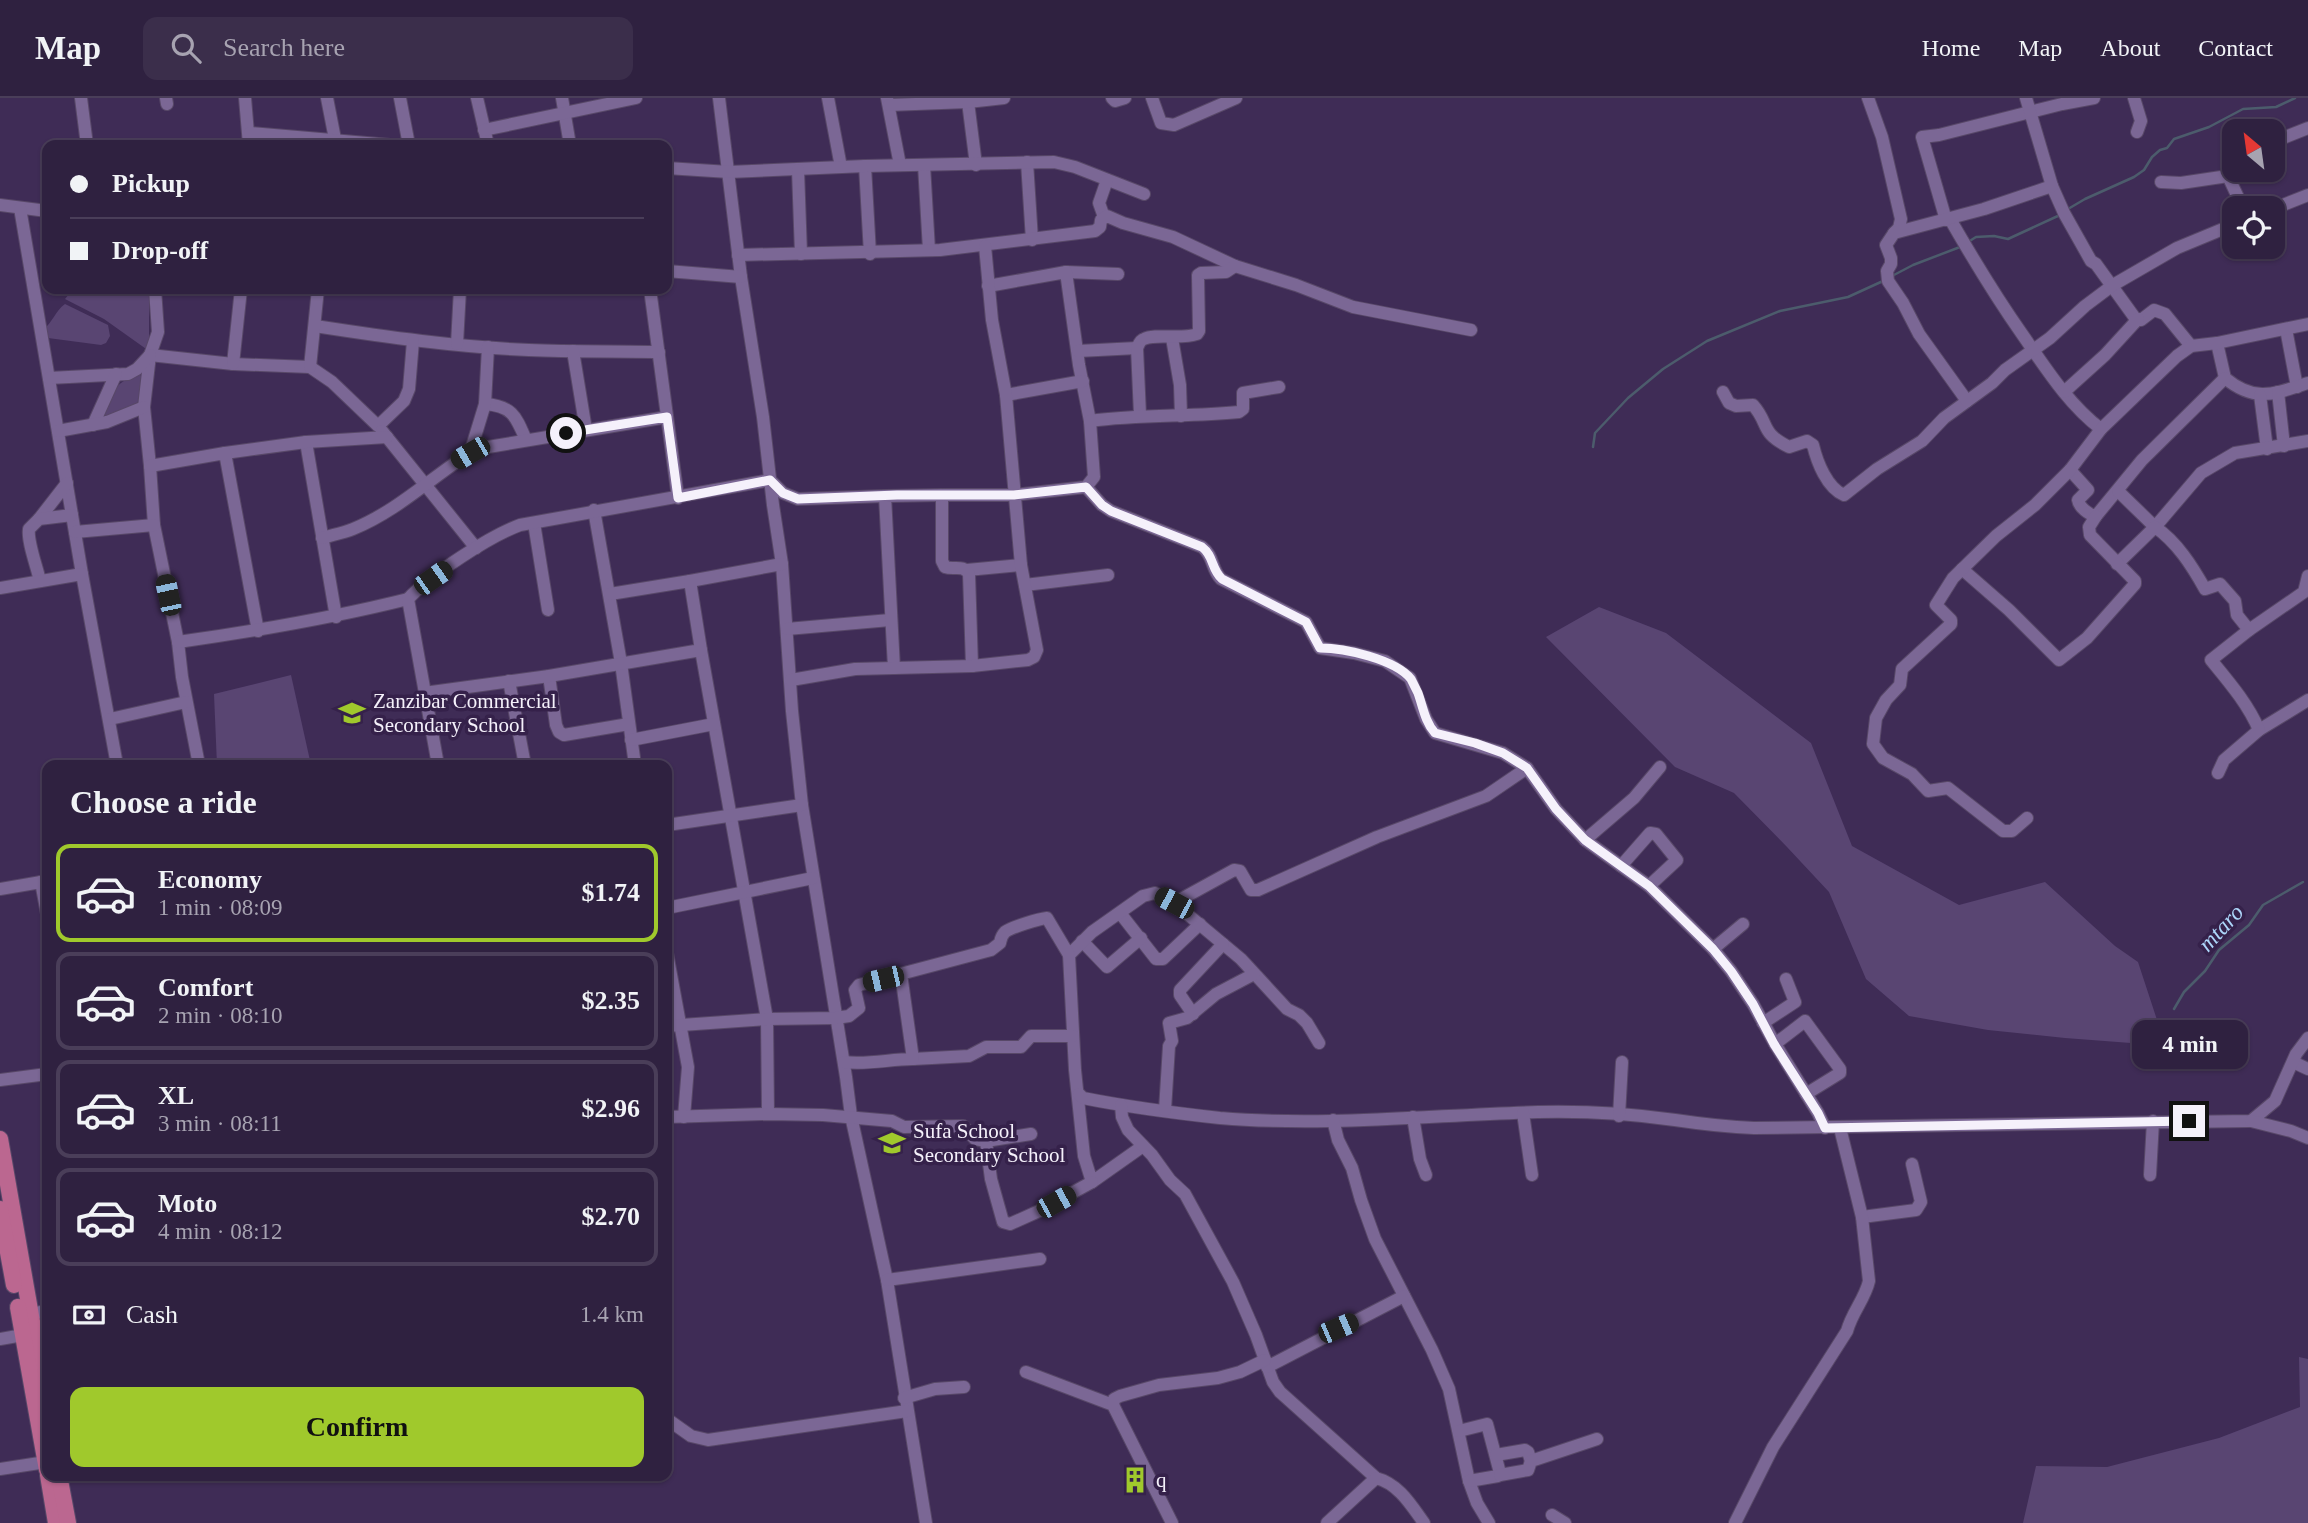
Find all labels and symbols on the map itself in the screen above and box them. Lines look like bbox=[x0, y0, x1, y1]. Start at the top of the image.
north arrow bbox=[2222, 119, 2286, 182]
route start bbox=[550, 417, 582, 449]
car bbox=[447, 433, 494, 473]
car bbox=[410, 557, 457, 599]
car bbox=[154, 572, 183, 618]
place label: Zanzibar Commercial Secondary School bbox=[373, 689, 557, 737]
school or university icon: Zanzibar Commercial Secondary School bbox=[337, 698, 367, 728]
car bbox=[1151, 884, 1198, 922]
water label: mtaro bbox=[2193, 900, 2249, 956]
car bbox=[861, 964, 906, 994]
callout: 4 min bbox=[2131, 1020, 2247, 1068]
route end bbox=[2173, 1105, 2205, 1137]
place label: Sufa School Secondary School bbox=[913, 1119, 1065, 1167]
school or university icon: Sufa School Secondary School bbox=[877, 1128, 907, 1158]
car bbox=[1033, 1183, 1080, 1221]
car bbox=[1315, 1310, 1362, 1346]
building icon: q bbox=[1120, 1465, 1150, 1495]
place label: q bbox=[1156, 1468, 1167, 1492]

